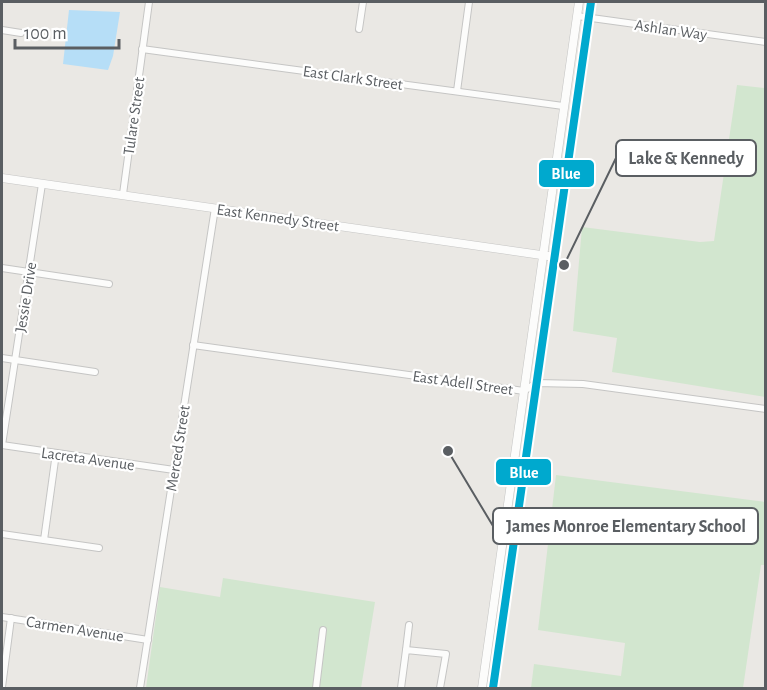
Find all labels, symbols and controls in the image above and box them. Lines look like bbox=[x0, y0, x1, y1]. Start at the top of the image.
scale bar bbox=[15, 12, 118, 50]
street label: Ashlan Way bbox=[633, 17, 708, 44]
text: 100 m bbox=[24, 25, 67, 43]
street label: East Clark Street bbox=[302, 63, 404, 93]
street label: Tulare Street bbox=[121, 76, 147, 156]
callout: Lake & Kennedy bbox=[616, 140, 756, 176]
text: Lake & Kennedy bbox=[628, 150, 745, 168]
line badge: Blue bbox=[538, 159, 595, 188]
text: Blue bbox=[551, 166, 581, 182]
street label: East Kennedy Street bbox=[216, 201, 340, 235]
street label: Jessie Drive bbox=[13, 261, 39, 333]
street label: East Adell Street bbox=[412, 368, 514, 398]
street label: Merced Street bbox=[163, 404, 193, 492]
street label: Lacreta Avenue bbox=[40, 445, 136, 473]
line badge: Blue bbox=[495, 458, 552, 486]
text: Blue bbox=[509, 465, 539, 481]
callout: James Monroe Elementary School bbox=[493, 508, 758, 544]
text: James Monroe Elementary School bbox=[506, 518, 746, 536]
street label: Carmen Avenue bbox=[25, 613, 125, 645]

